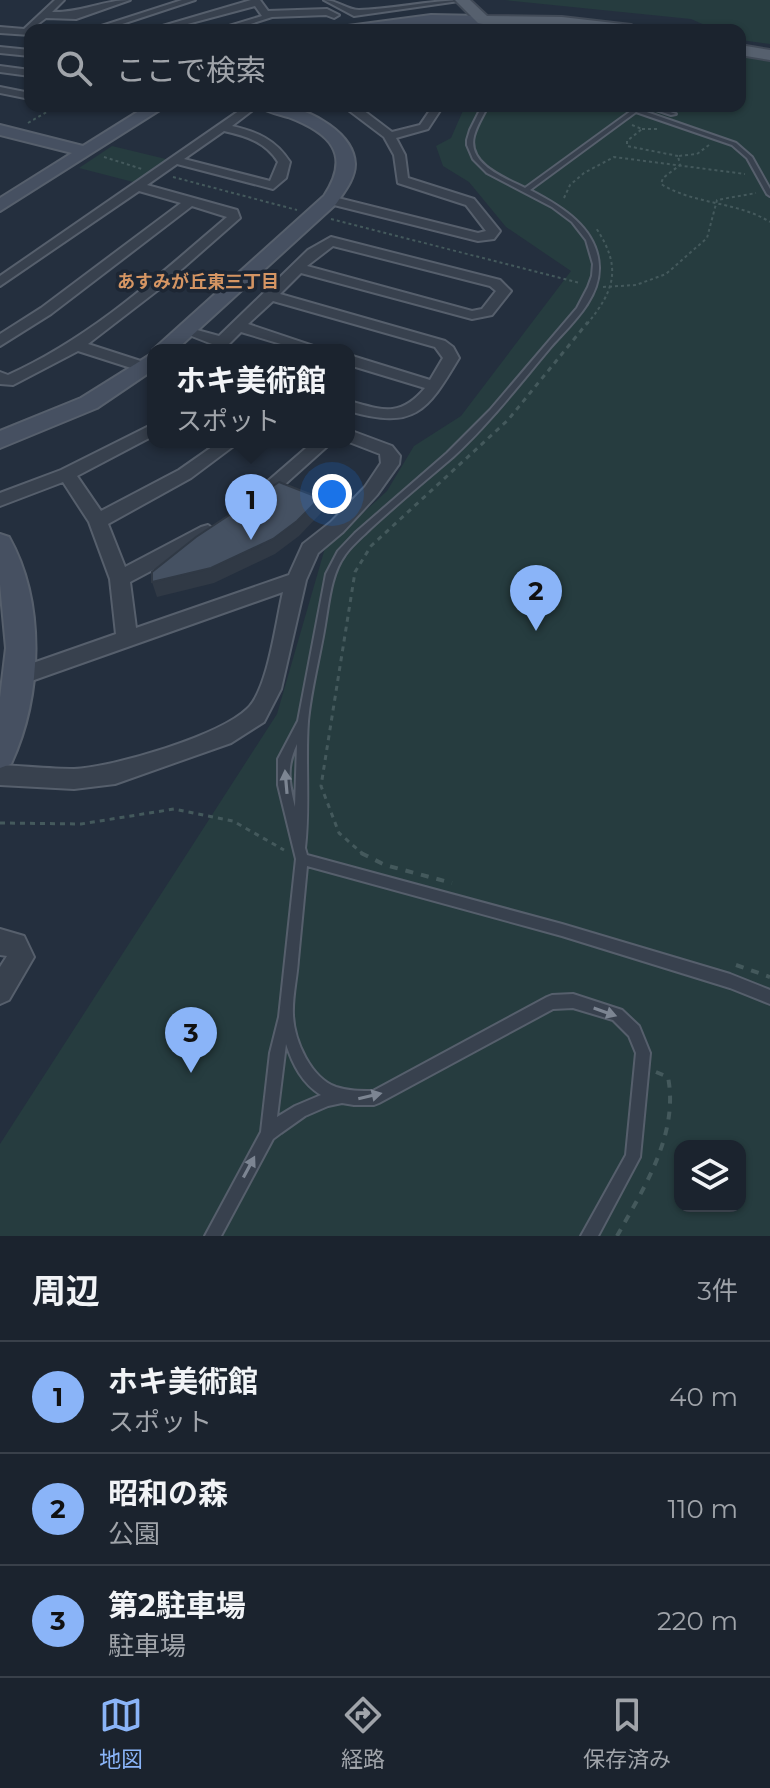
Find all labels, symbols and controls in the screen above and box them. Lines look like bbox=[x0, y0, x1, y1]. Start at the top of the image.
search box bbox=[24, 24, 746, 112]
icon: search bbox=[52, 46, 96, 90]
text: ここで検索 bbox=[116, 52, 266, 89]
district label: あすみが丘東三丁目 bbox=[117, 271, 279, 293]
popup bbox=[147, 344, 355, 448]
text: ホキ美術館 bbox=[176, 362, 326, 399]
text: スポット bbox=[176, 405, 280, 437]
pin: 1 bbox=[225, 474, 277, 540]
your location bbox=[312, 474, 352, 514]
pin: 2 bbox=[510, 565, 562, 631]
one-way arrow bbox=[279, 769, 292, 794]
one-way arrow bbox=[593, 1006, 617, 1018]
pin: 3 bbox=[165, 1007, 217, 1073]
one-way arrow bbox=[358, 1089, 383, 1102]
map controls bbox=[674, 1140, 746, 1212]
button: layers bbox=[674, 1140, 746, 1212]
one-way arrow bbox=[243, 1156, 256, 1179]
text: 周辺 bbox=[32, 1270, 100, 1312]
text: 3件 bbox=[697, 1275, 738, 1307]
text: ホキ美術館 bbox=[108, 1363, 258, 1400]
text: 1 bbox=[53, 1381, 63, 1413]
text: 40 m bbox=[669, 1381, 738, 1413]
text: スポット bbox=[108, 1406, 212, 1438]
text: 昭和の森 bbox=[108, 1475, 228, 1512]
text: 2 bbox=[50, 1493, 66, 1525]
text: 110 m bbox=[668, 1493, 738, 1525]
text: 公園 bbox=[108, 1518, 160, 1550]
text: 第2駐車場 bbox=[108, 1587, 246, 1624]
text: 3 bbox=[50, 1605, 66, 1637]
text: 220 m bbox=[657, 1605, 738, 1637]
text: 駐車場 bbox=[108, 1630, 186, 1662]
tab: 地図 bbox=[99, 1693, 143, 1773]
tab: 経路 bbox=[341, 1693, 385, 1773]
tab: 保存済み bbox=[583, 1693, 671, 1773]

